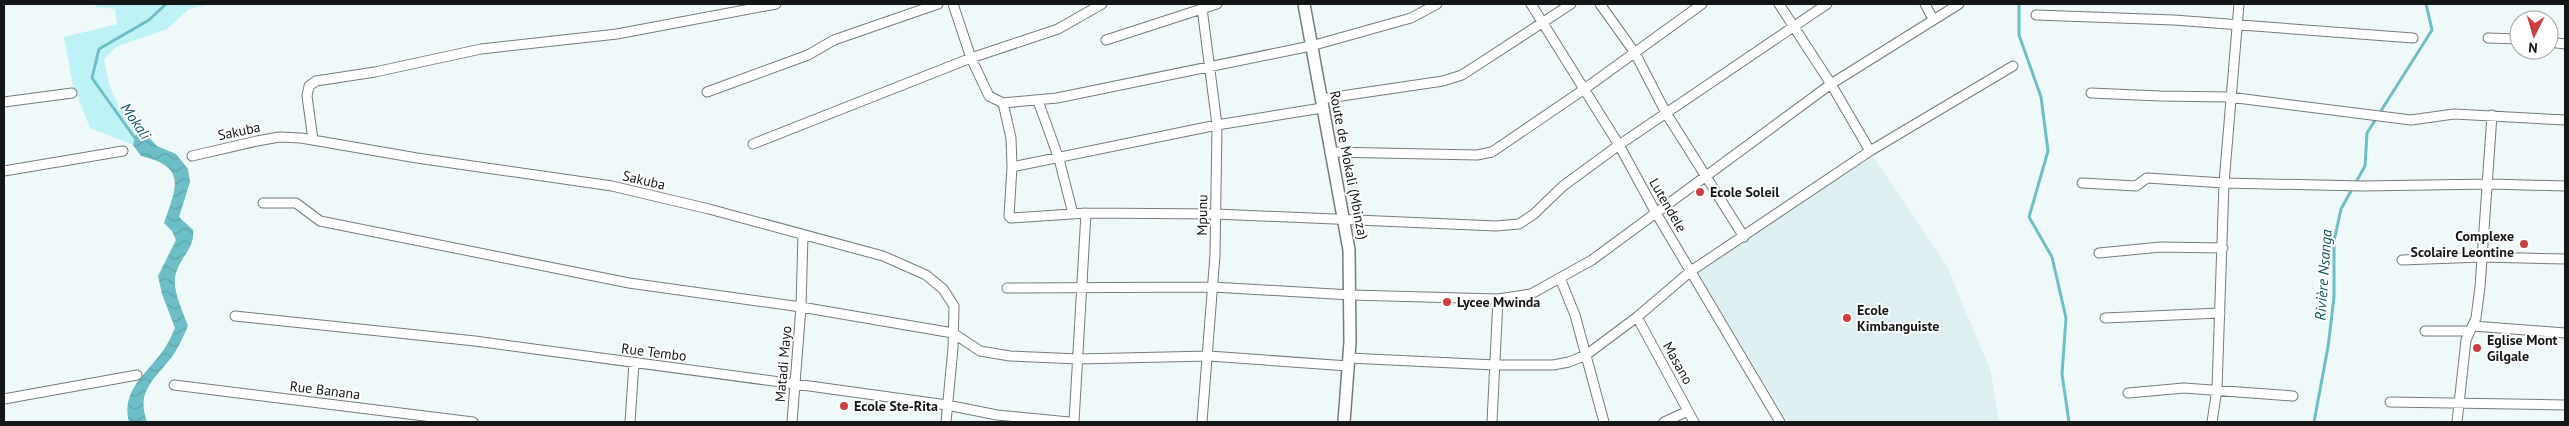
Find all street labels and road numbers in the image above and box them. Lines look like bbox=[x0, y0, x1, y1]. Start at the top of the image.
street label: Route de Mokali (Mbinza) bbox=[1326, 89, 1372, 241]
street label: Sakuba bbox=[216, 118, 262, 144]
street label: Sakuba bbox=[621, 166, 667, 194]
street label: Lutendele bbox=[1645, 175, 1691, 235]
street label: Mpunu bbox=[1193, 194, 1211, 236]
street label: Matadi Mayo bbox=[771, 325, 795, 403]
street label: Rue Tembo bbox=[620, 339, 688, 365]
street label: Masano bbox=[1659, 339, 1697, 387]
street label: Rue Banana bbox=[289, 377, 361, 403]

